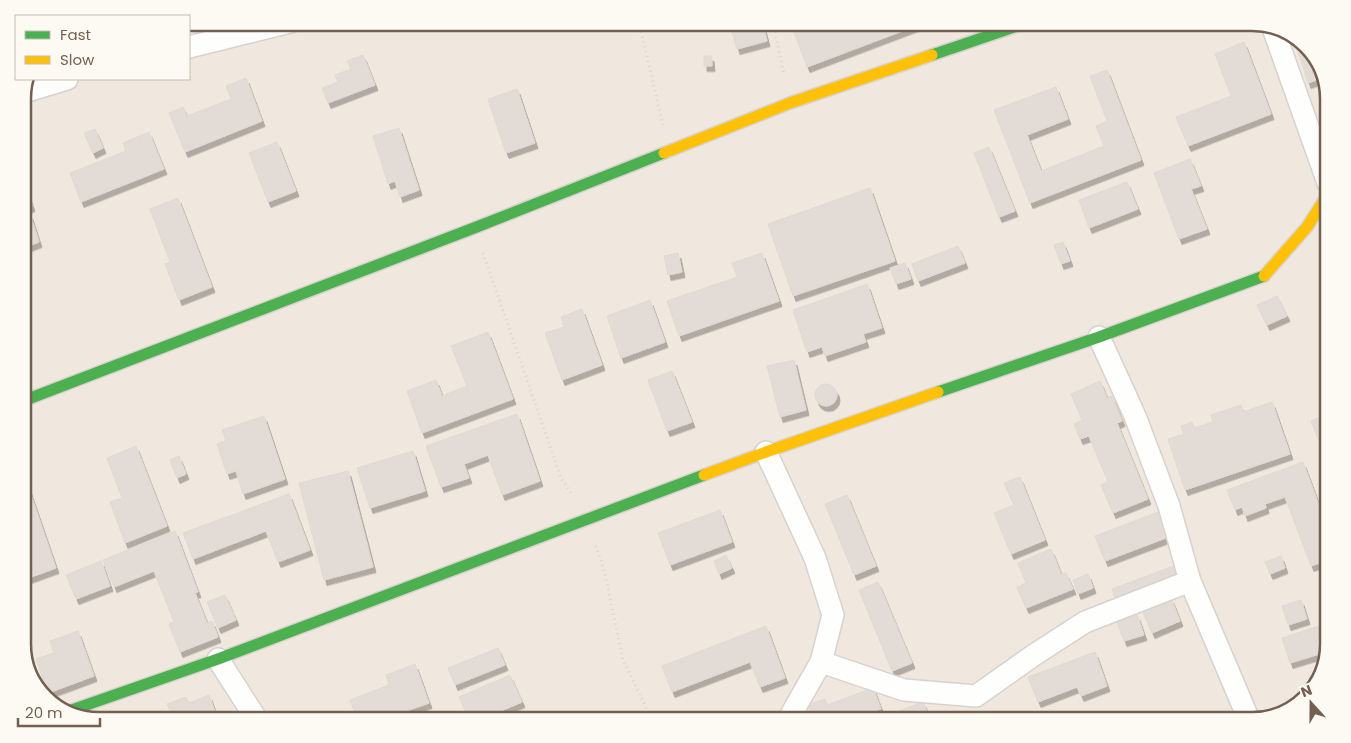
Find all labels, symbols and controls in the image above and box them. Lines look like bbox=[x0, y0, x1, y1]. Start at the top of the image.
legend bbox=[15, 15, 190, 80]
text: Fast bbox=[60, 24, 91, 45]
text: Slow bbox=[60, 49, 95, 70]
north arrow bbox=[1286, 678, 1336, 728]
text: N bbox=[1298, 680, 1315, 702]
scale bar bbox=[18, 696, 100, 728]
text: 20 m bbox=[25, 702, 63, 723]

